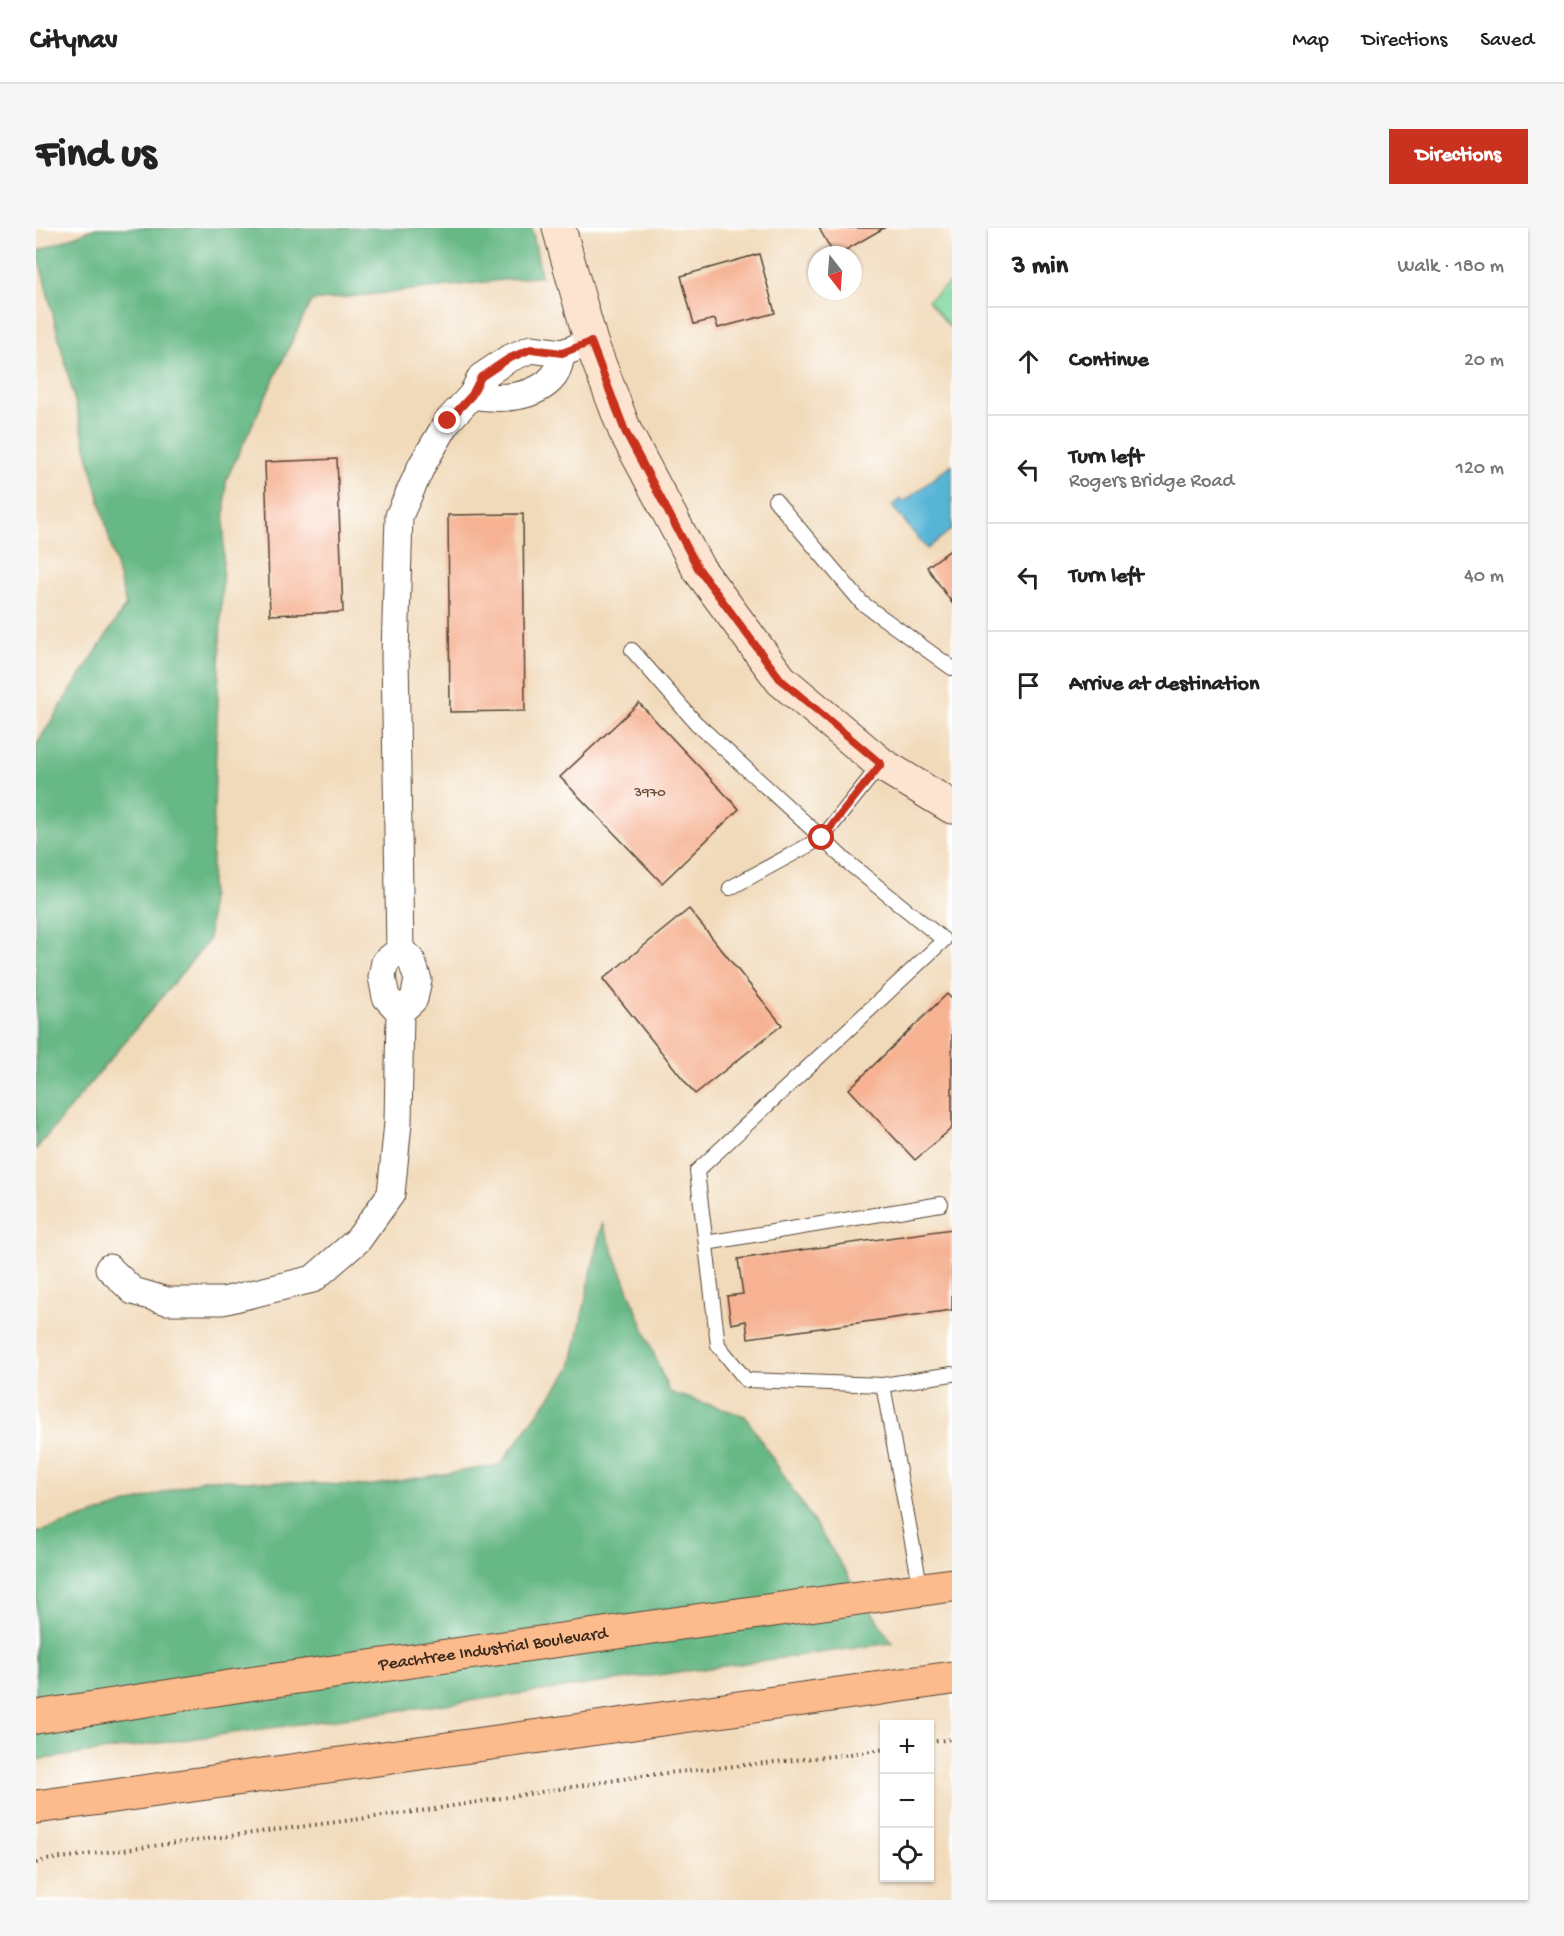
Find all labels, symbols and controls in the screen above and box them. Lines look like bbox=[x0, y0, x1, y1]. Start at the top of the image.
text: Citynav bbox=[30, 25, 118, 58]
text: Map bbox=[1292, 29, 1329, 54]
text: Directions bbox=[1362, 29, 1447, 54]
text: Saved bbox=[1480, 29, 1534, 54]
button: Directions bbox=[1389, 129, 1528, 184]
text: Find us bbox=[36, 132, 156, 181]
north arrow bbox=[808, 246, 862, 300]
text: 3 min bbox=[1012, 252, 1068, 283]
text: Walk · 180 m bbox=[1397, 256, 1504, 279]
icon: ahead bbox=[1012, 345, 1045, 378]
text: Continue bbox=[1069, 348, 1149, 374]
text: 20 m bbox=[1464, 350, 1504, 373]
route end bbox=[434, 407, 460, 433]
text: Turn left bbox=[1069, 445, 1143, 471]
icon: left bbox=[1012, 453, 1045, 486]
text: 120 m bbox=[1456, 458, 1504, 481]
text: Rogers Bridge Road bbox=[1069, 471, 1234, 494]
icon: left bbox=[1012, 561, 1045, 594]
text: Turn left bbox=[1069, 564, 1143, 590]
text: 40 m bbox=[1464, 566, 1504, 589]
icon: arrive bbox=[1012, 669, 1045, 702]
text: Arrive at destination bbox=[1069, 672, 1259, 698]
house number: 3970 bbox=[633, 784, 666, 802]
route start bbox=[808, 824, 834, 850]
street label: Peachtree Industrial Boulevard bbox=[376, 1623, 610, 1676]
map controls bbox=[880, 1720, 934, 1882]
button: + bbox=[880, 1720, 934, 1774]
button: − bbox=[880, 1774, 934, 1828]
button: locate bbox=[880, 1828, 934, 1882]

